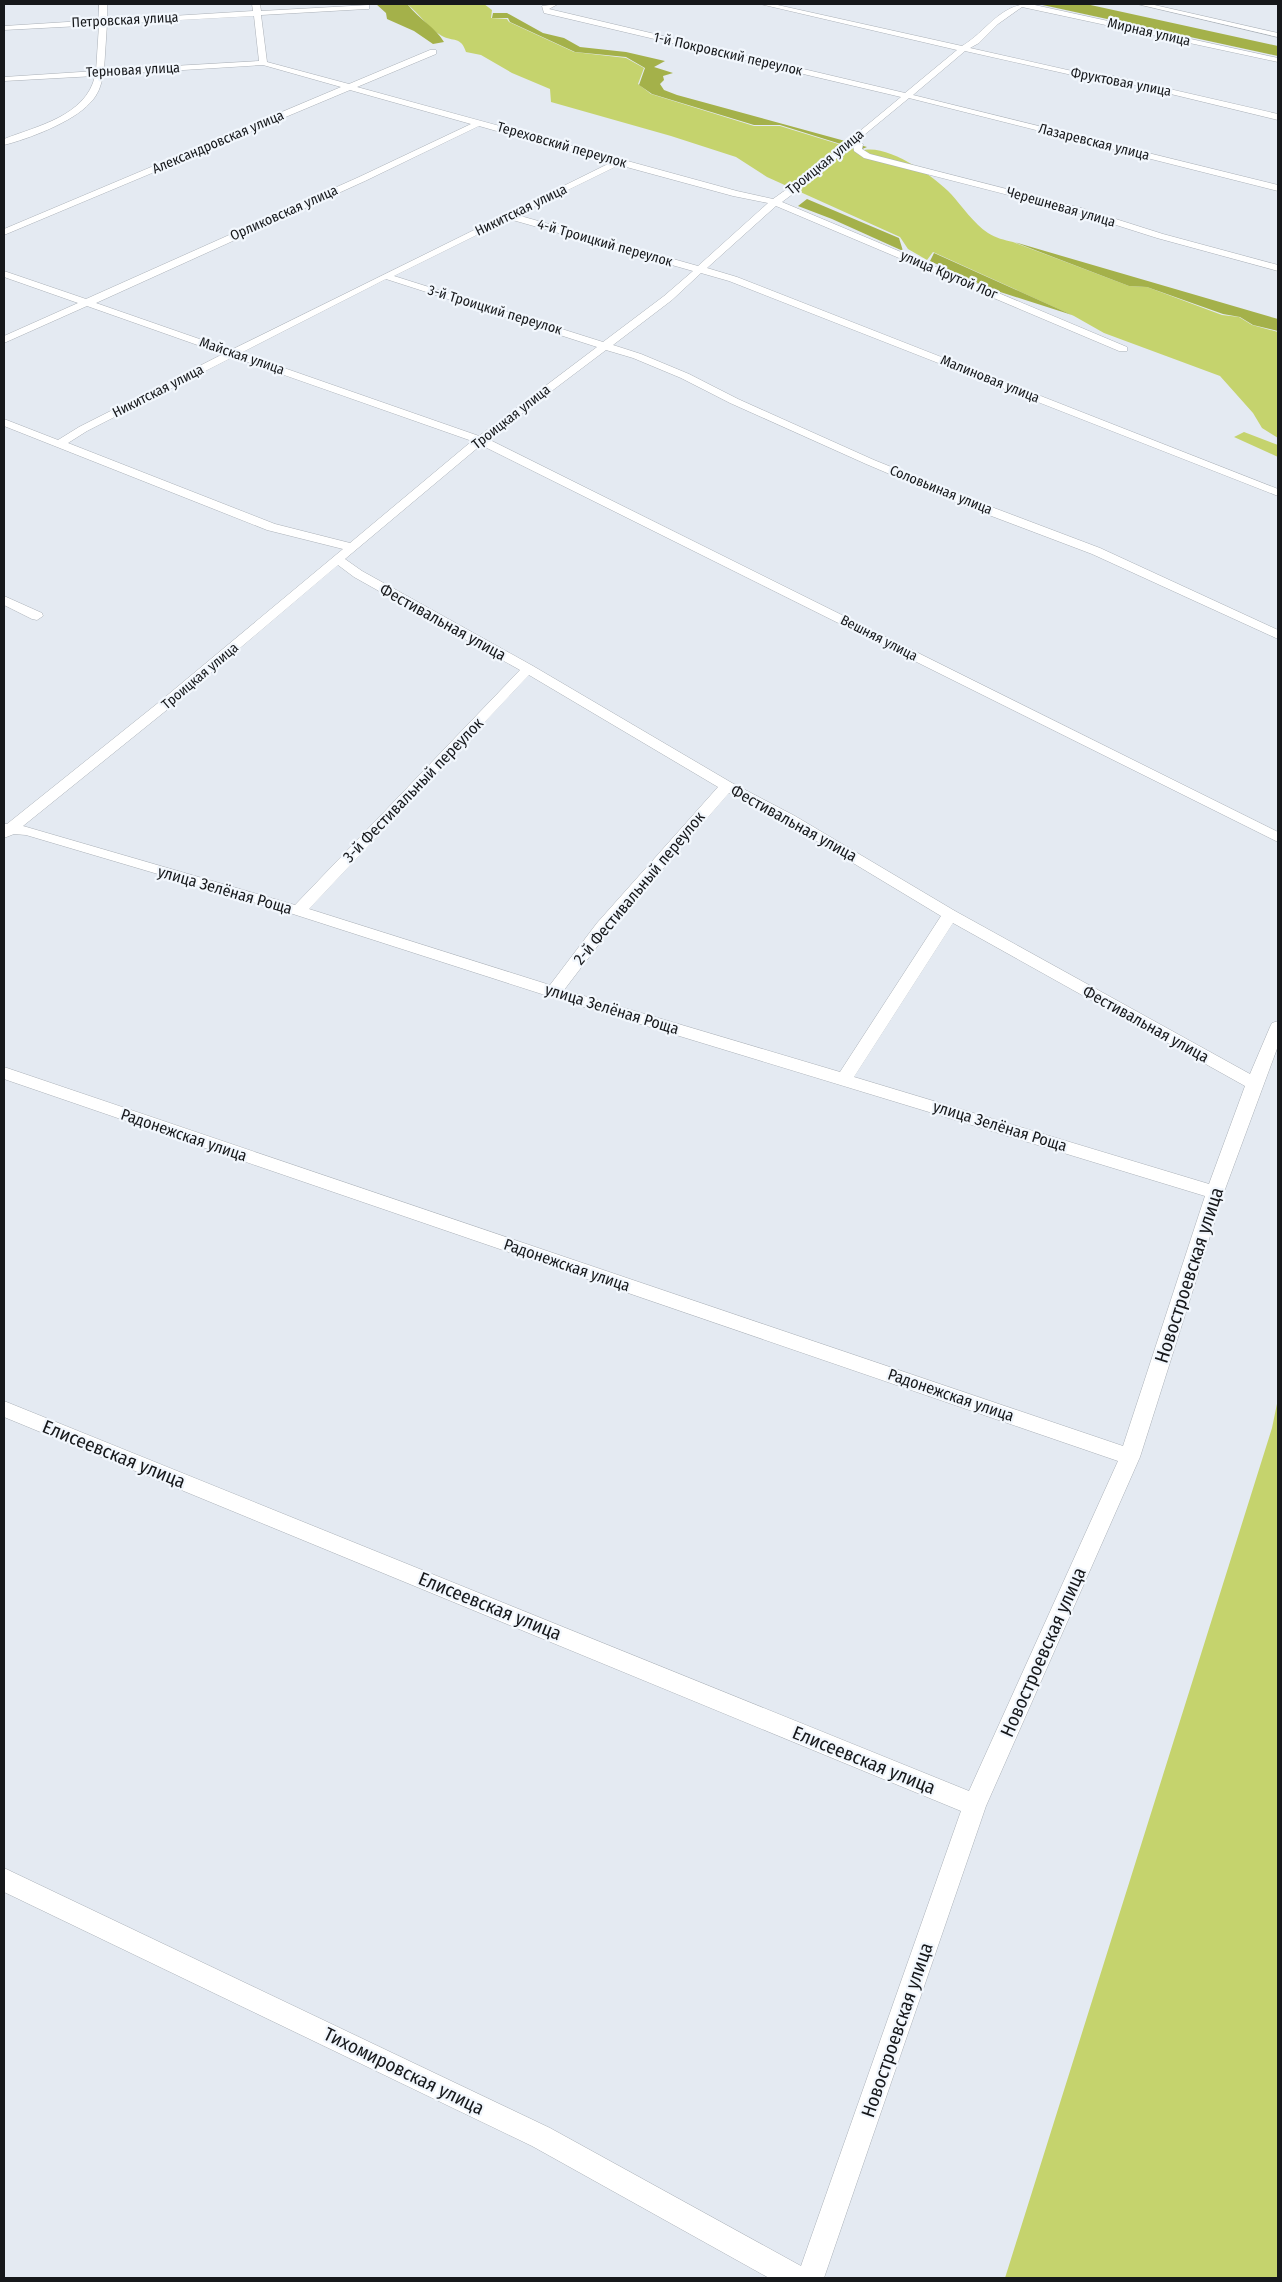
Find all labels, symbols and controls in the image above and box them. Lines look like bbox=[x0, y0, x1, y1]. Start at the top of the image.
street label: Петровская улица bbox=[71, 9, 179, 31]
street label: Мирная улица bbox=[1106, 14, 1192, 50]
street label: 1-й Покровский переулок bbox=[652, 29, 805, 80]
street label: Терновая улица bbox=[86, 59, 181, 81]
street label: Фруктовая улица bbox=[1069, 64, 1173, 100]
street label: Александровская улица bbox=[150, 106, 287, 177]
street label: Тереховский переулок bbox=[495, 118, 629, 172]
street label: Лазаревская улица bbox=[1037, 120, 1151, 164]
street label: Троицкая улица bbox=[783, 125, 867, 198]
street label: Никитская улица bbox=[472, 180, 570, 240]
street label: Орликовская улица bbox=[228, 182, 341, 244]
street label: Черешневая улица bbox=[1005, 183, 1118, 231]
street label: 4-й Троицкий переулок bbox=[535, 216, 675, 271]
street label: улица Крутой Лог bbox=[898, 247, 1001, 303]
street label: 3-й Троицкий переулок bbox=[426, 282, 564, 339]
street label: Майская улица bbox=[197, 334, 287, 379]
street label: Малиновая улица bbox=[938, 351, 1042, 407]
street label: Никитская улица bbox=[110, 361, 207, 421]
street label: Троицкая улица bbox=[468, 381, 554, 453]
street label: Соловьиная улица bbox=[887, 462, 995, 518]
street label: Фестивальная улица bbox=[377, 579, 509, 665]
street label: Вешняя улица bbox=[838, 611, 921, 665]
street label: Троицкая улица bbox=[158, 639, 242, 713]
street label: 3-й Фестивальный переулок bbox=[339, 713, 487, 866]
street label: Фестивальная улица bbox=[728, 780, 860, 866]
street label: 2-й Фестивальный переулок bbox=[569, 807, 709, 968]
street label: улица Зелёная Роща bbox=[156, 862, 295, 918]
street label: улица Зелёная Роща bbox=[543, 980, 681, 1038]
street label: Фестивальная улица bbox=[1080, 981, 1212, 1067]
street label: улица Зелёная Роща bbox=[931, 1097, 1069, 1155]
street label: Радонежская улица bbox=[119, 1105, 250, 1166]
street label: Новостроевская улица bbox=[1150, 1184, 1228, 1366]
street label: Радонежская улица bbox=[502, 1235, 633, 1296]
street label: Радонежская улица bbox=[886, 1365, 1017, 1426]
street label: Елисеевская улица bbox=[39, 1415, 189, 1493]
street label: Новостроевская улица bbox=[995, 1564, 1091, 1740]
street label: Елисеевская улица bbox=[415, 1567, 565, 1645]
street label: Елисеевская улица bbox=[789, 1721, 939, 1799]
street label: Новостроевская улица bbox=[856, 1940, 938, 2120]
street label: Тихомировская улица bbox=[320, 2022, 488, 2120]

